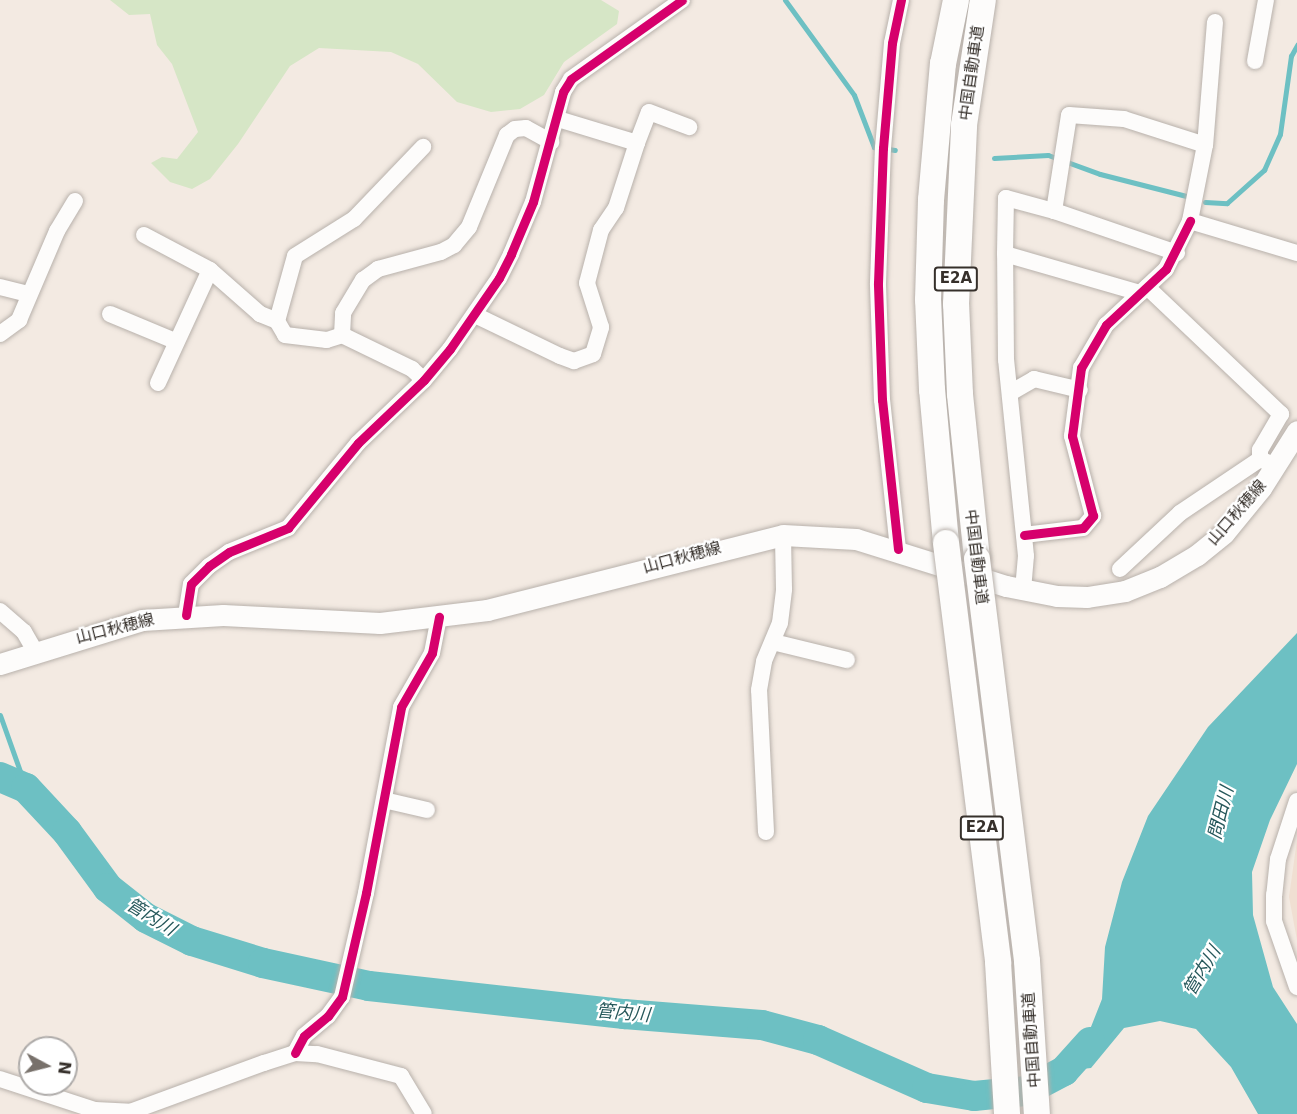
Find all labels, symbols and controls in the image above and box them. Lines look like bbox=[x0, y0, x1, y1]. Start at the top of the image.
street label: 中国自動車道 bbox=[956, 24, 988, 122]
road number: E2A bbox=[934, 267, 978, 291]
street label: 山口秋穂線 bbox=[1204, 477, 1270, 549]
street label: 中国自動車道 bbox=[961, 508, 991, 606]
street label: 山口秋穂線 bbox=[641, 538, 723, 578]
street label: 山口秋穂線 bbox=[74, 610, 156, 648]
water label: 問田川 bbox=[1204, 784, 1238, 842]
road number: E2A bbox=[960, 816, 1004, 840]
water label: 管内川 bbox=[122, 894, 180, 940]
water label: 管内川 bbox=[1179, 942, 1225, 1000]
street label: 中国自動車道 bbox=[1019, 991, 1045, 1089]
water label: 管内川 bbox=[595, 1000, 651, 1026]
north arrow bbox=[18, 1036, 78, 1096]
text: N bbox=[54, 1060, 75, 1076]

